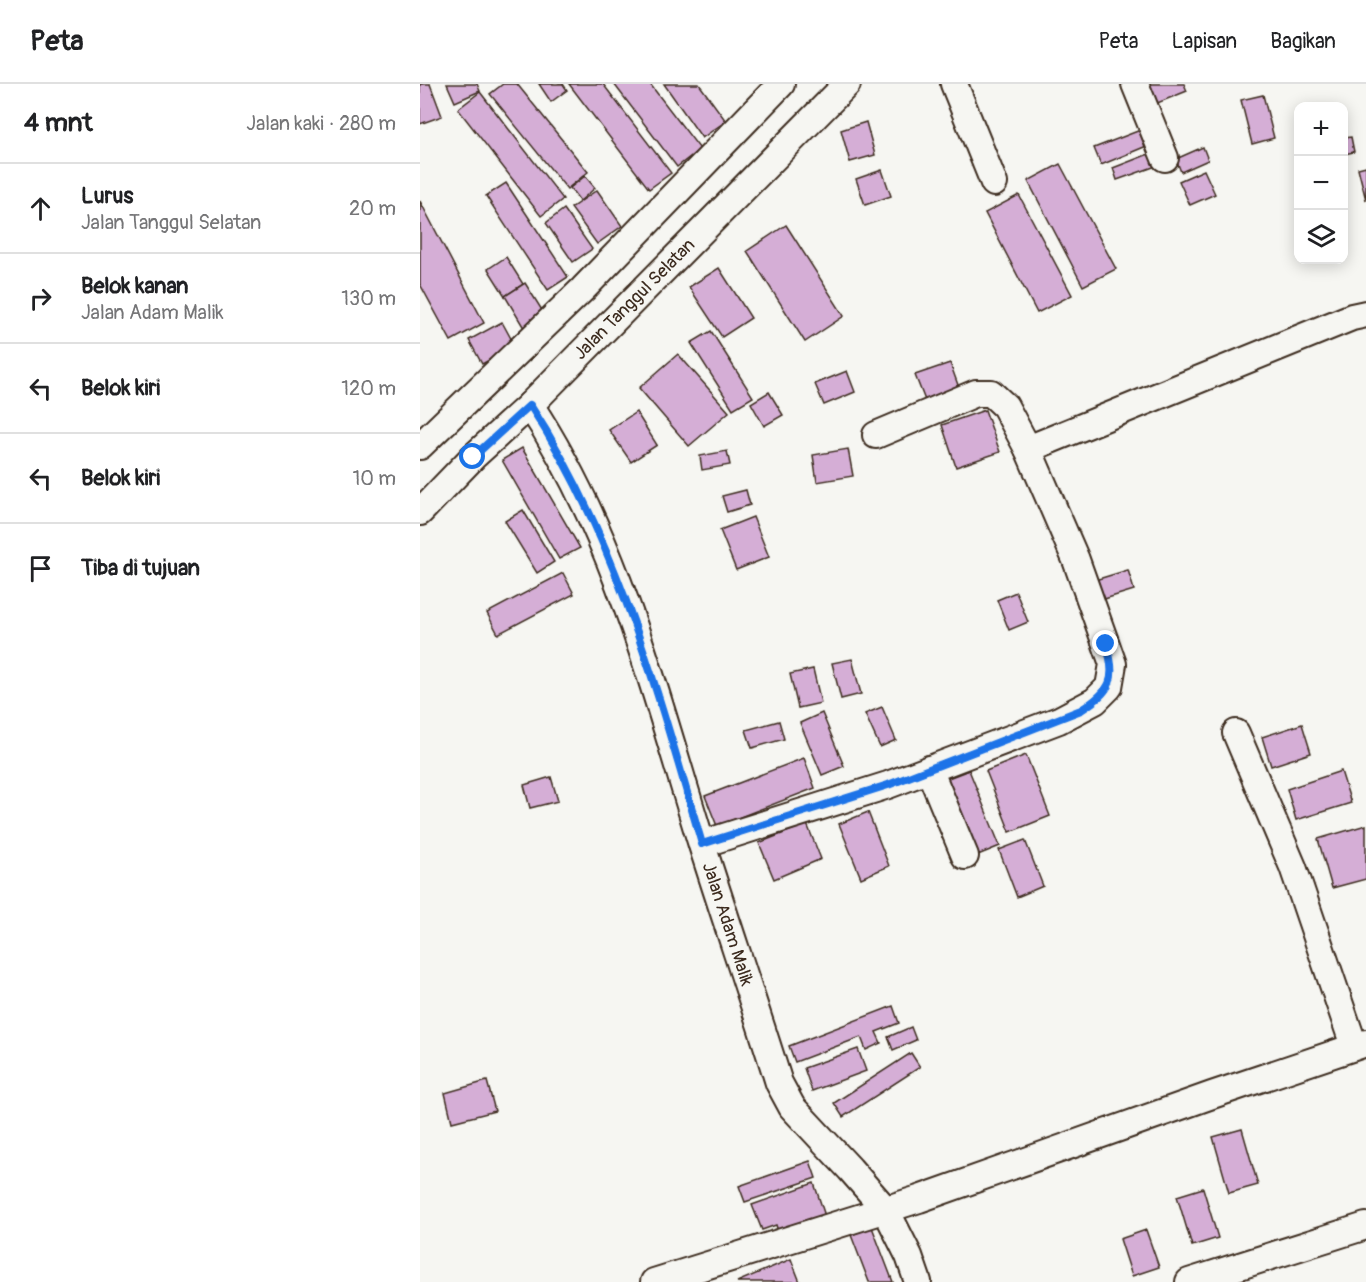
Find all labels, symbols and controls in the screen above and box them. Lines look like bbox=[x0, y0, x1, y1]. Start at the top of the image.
text: Peta bbox=[30, 24, 84, 59]
text: Peta bbox=[1098, 28, 1139, 55]
text: Lapisan bbox=[1172, 28, 1237, 55]
text: Bagikan bbox=[1270, 28, 1336, 55]
map controls bbox=[1294, 102, 1348, 264]
button: + bbox=[1294, 102, 1348, 156]
text: 4 mnt bbox=[24, 107, 93, 139]
text: Jalan kaki · 280 m bbox=[246, 111, 396, 136]
button: − bbox=[1294, 156, 1348, 210]
text: Lurus bbox=[81, 182, 133, 210]
icon: ahead bbox=[24, 192, 57, 225]
text: 20 m bbox=[349, 196, 396, 221]
text: Jalan Tanggul Selatan bbox=[81, 210, 261, 235]
button: layers bbox=[1294, 210, 1348, 264]
street label: Jalan Tanggul Selatan bbox=[569, 234, 700, 365]
text: Belok kanan bbox=[81, 272, 189, 300]
icon: right bbox=[24, 282, 57, 315]
text: 130 m bbox=[341, 286, 396, 311]
text: Jalan Adam Malik bbox=[81, 300, 224, 325]
icon: left bbox=[24, 372, 57, 405]
text: Belok kiri bbox=[81, 374, 160, 402]
text: 120 m bbox=[341, 376, 396, 401]
route start bbox=[459, 443, 485, 469]
icon: left bbox=[24, 462, 57, 495]
text: Belok kiri bbox=[81, 464, 160, 492]
text: 10 m bbox=[352, 466, 396, 491]
icon: arrive bbox=[24, 552, 57, 585]
text: Tiba di tujuan bbox=[81, 554, 200, 582]
route end bbox=[1092, 630, 1118, 656]
street label: Jalan Adam Malik bbox=[697, 860, 758, 989]

